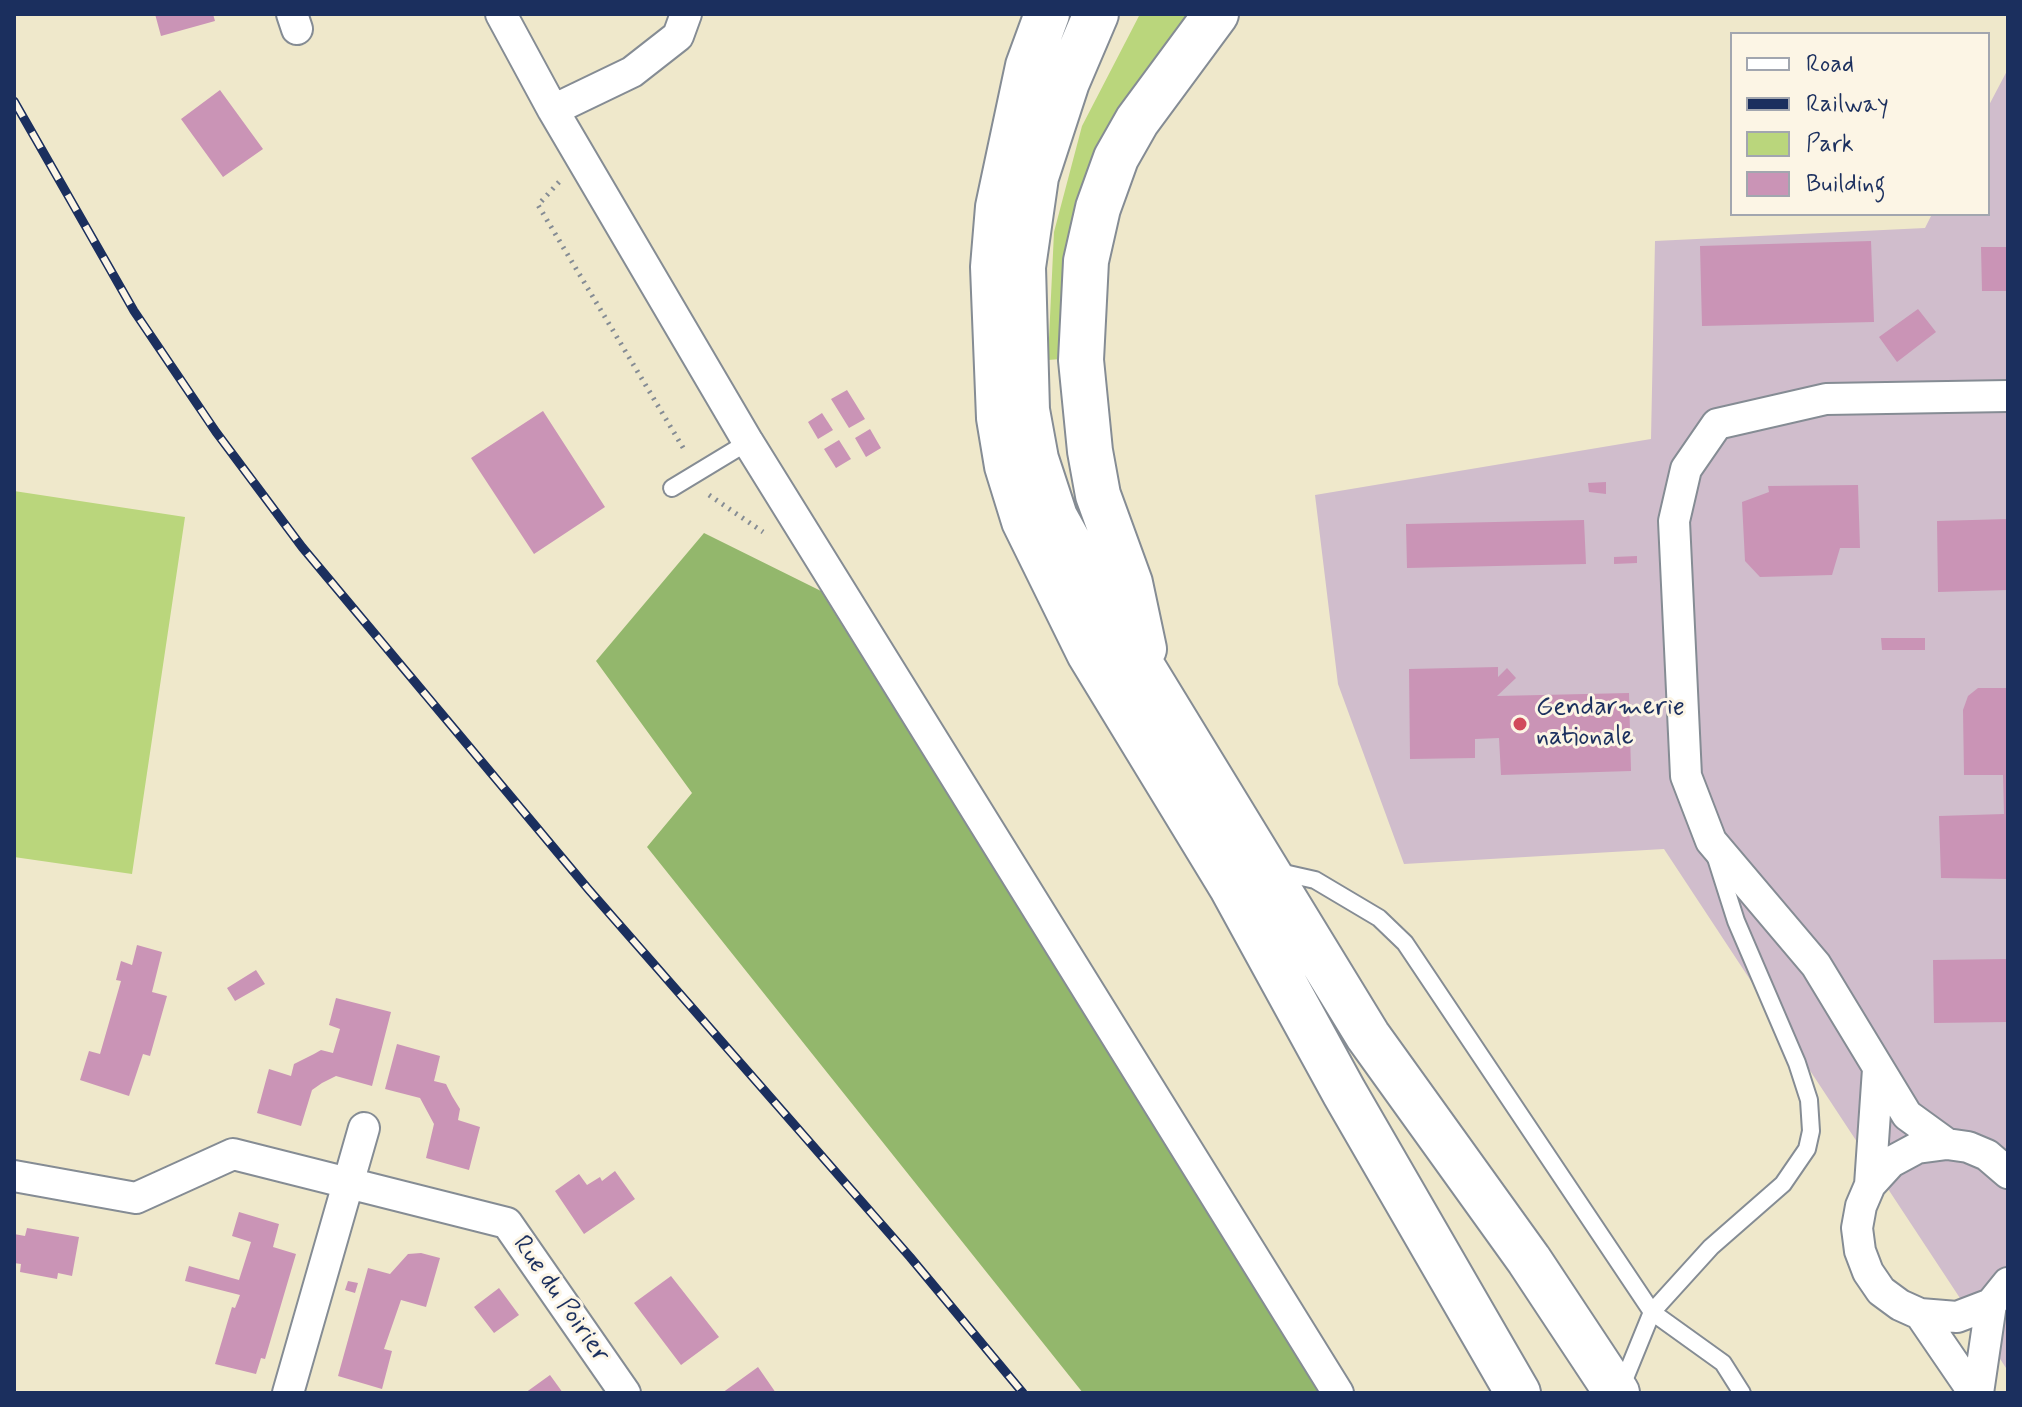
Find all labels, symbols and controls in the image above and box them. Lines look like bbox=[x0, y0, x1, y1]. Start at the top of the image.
legend bbox=[1730, 32, 1990, 216]
text: Road bbox=[1806, 49, 1854, 80]
text: Railway bbox=[1806, 89, 1889, 120]
text: Park bbox=[1806, 129, 1854, 160]
text: Building bbox=[1806, 169, 1886, 200]
place label: Gendarmerie nationale bbox=[1536, 693, 1685, 754]
marker: Gendarmerie nationale bbox=[1511, 715, 1529, 733]
street label: Rue du Poirier bbox=[505, 1230, 615, 1370]

